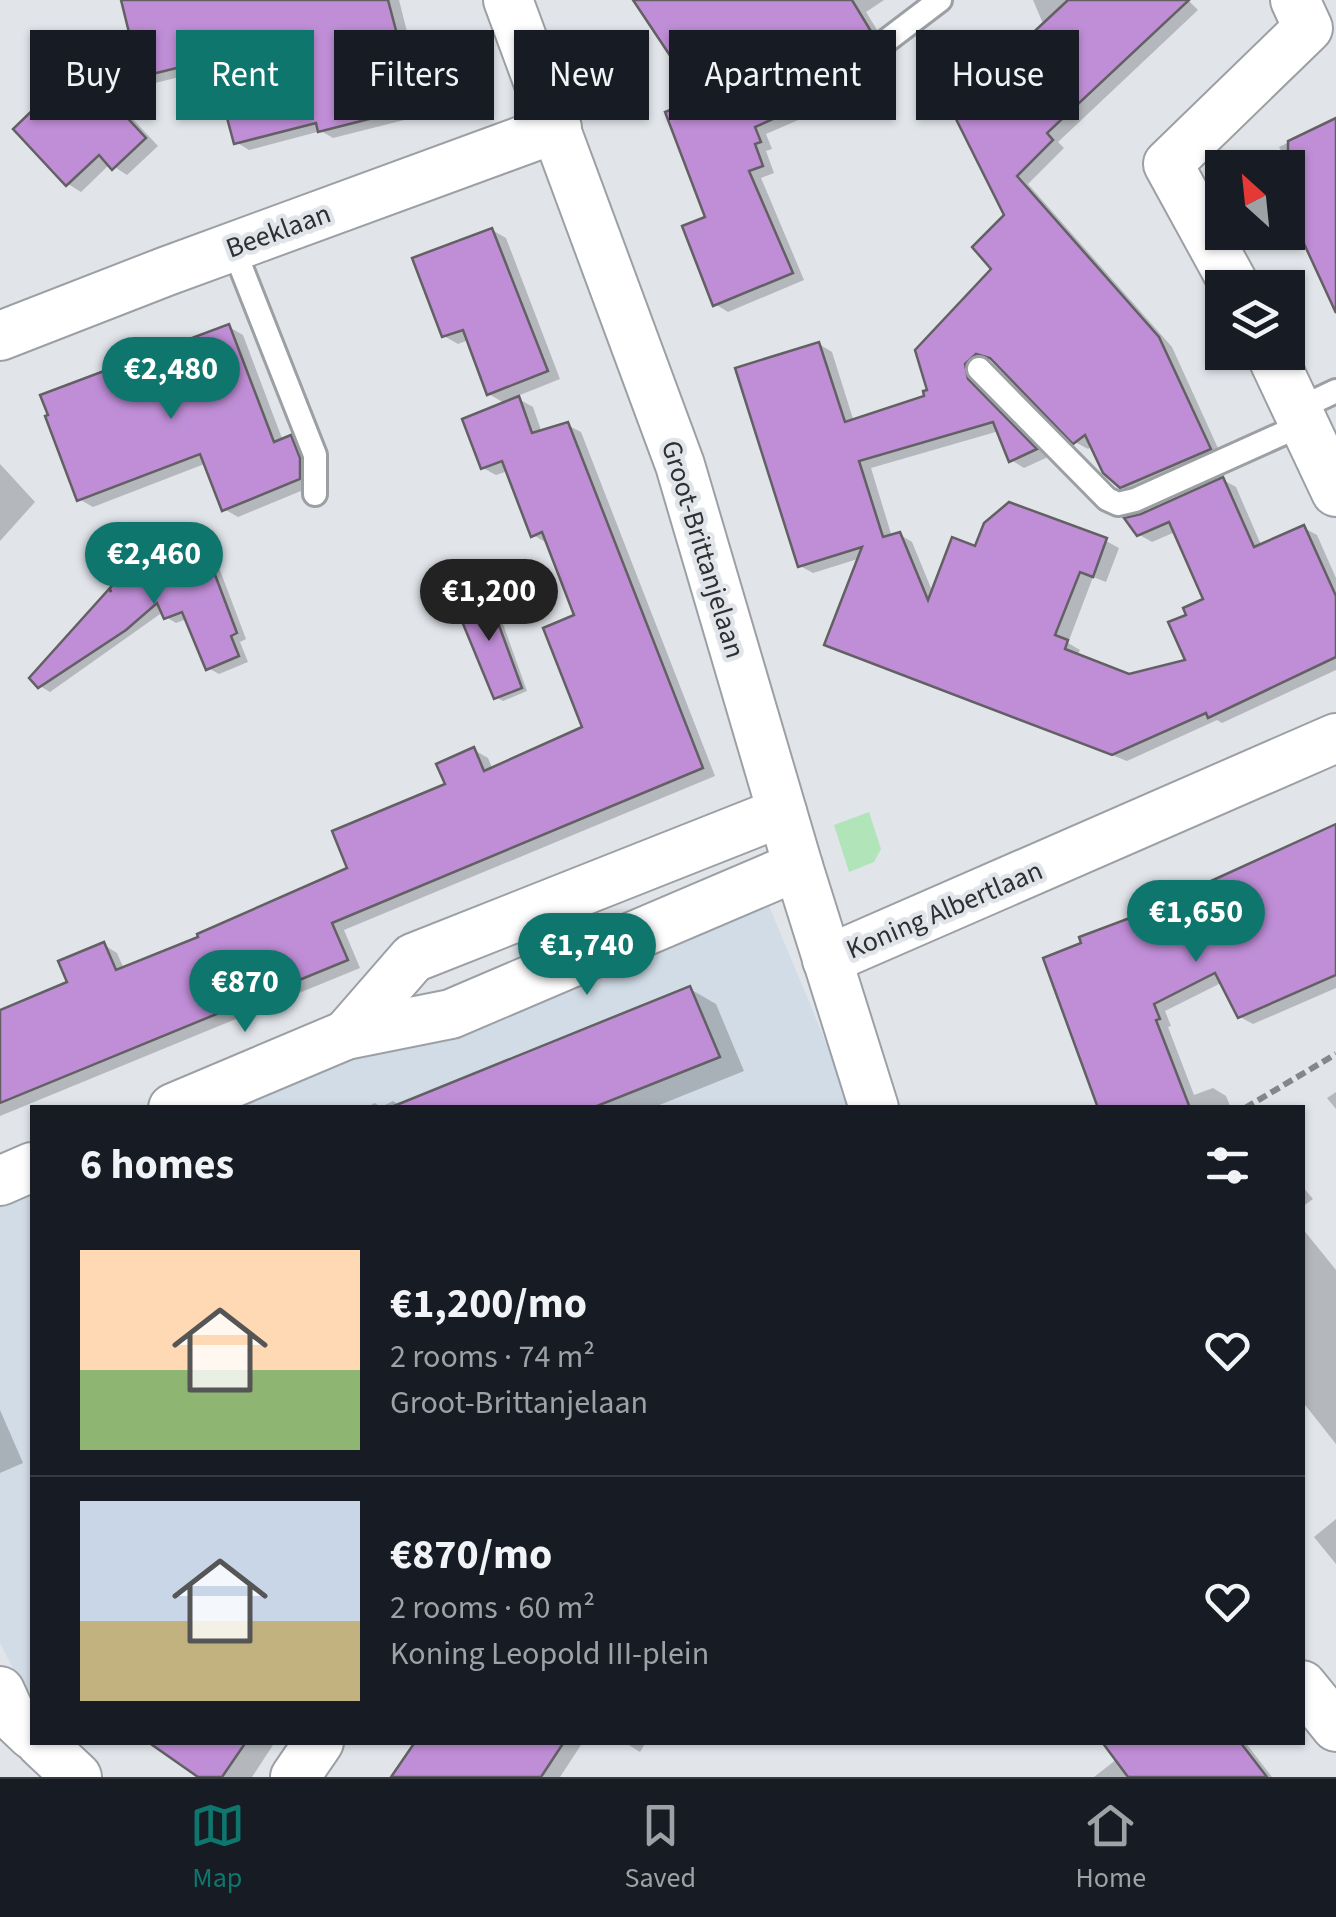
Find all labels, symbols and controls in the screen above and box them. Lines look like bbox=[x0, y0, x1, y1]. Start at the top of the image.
chip: Buy bbox=[30, 30, 156, 120]
chip: Rent bbox=[176, 30, 314, 120]
chip: Filters bbox=[334, 30, 494, 120]
chip: New bbox=[514, 30, 649, 120]
chip: Apartment bbox=[669, 30, 896, 120]
chip: House bbox=[916, 30, 1079, 120]
north arrow bbox=[1205, 150, 1305, 250]
map controls bbox=[1205, 150, 1305, 370]
street label: Beeklaan bbox=[220, 194, 336, 268]
button: layers bbox=[1205, 270, 1305, 370]
pin: €2,480 bbox=[90, 337, 252, 422]
text: €2,480 bbox=[124, 346, 218, 392]
street label: Groot-Brittanjelaan bbox=[651, 435, 755, 663]
pin: €2,460 bbox=[73, 522, 235, 607]
text: €2,460 bbox=[107, 531, 201, 577]
pin: €1,200 bbox=[408, 559, 570, 644]
text: €1,200 bbox=[442, 568, 536, 614]
street label: Koning Albertlaan bbox=[840, 850, 1049, 969]
pin: €1,650 bbox=[1115, 880, 1277, 965]
text: €1,650 bbox=[1149, 889, 1243, 935]
pin: €1,740 bbox=[506, 913, 668, 998]
text: €1,740 bbox=[540, 922, 634, 968]
pin: €870 bbox=[186, 950, 304, 1035]
text: €870 bbox=[211, 959, 279, 1005]
text: 6 homes bbox=[80, 1135, 234, 1195]
icon: filters bbox=[1200, 1138, 1255, 1193]
text: €1,200/mo bbox=[390, 1274, 587, 1334]
icon: home bbox=[160, 1290, 280, 1410]
icon: heart bbox=[1200, 1323, 1255, 1378]
text: 2 rooms · 74 m² bbox=[390, 1334, 595, 1380]
text: Groot-Brittanjelaan bbox=[390, 1380, 648, 1426]
text: €870/mo bbox=[390, 1525, 552, 1585]
icon: home bbox=[160, 1541, 280, 1661]
icon: heart bbox=[1200, 1574, 1255, 1629]
text: 2 rooms · 60 m² bbox=[390, 1585, 595, 1631]
text: Koning Leopold III-plein bbox=[390, 1631, 709, 1677]
tab: Map bbox=[190, 1798, 245, 1898]
tab: Saved bbox=[624, 1798, 696, 1898]
tab: Home bbox=[1076, 1798, 1146, 1898]

